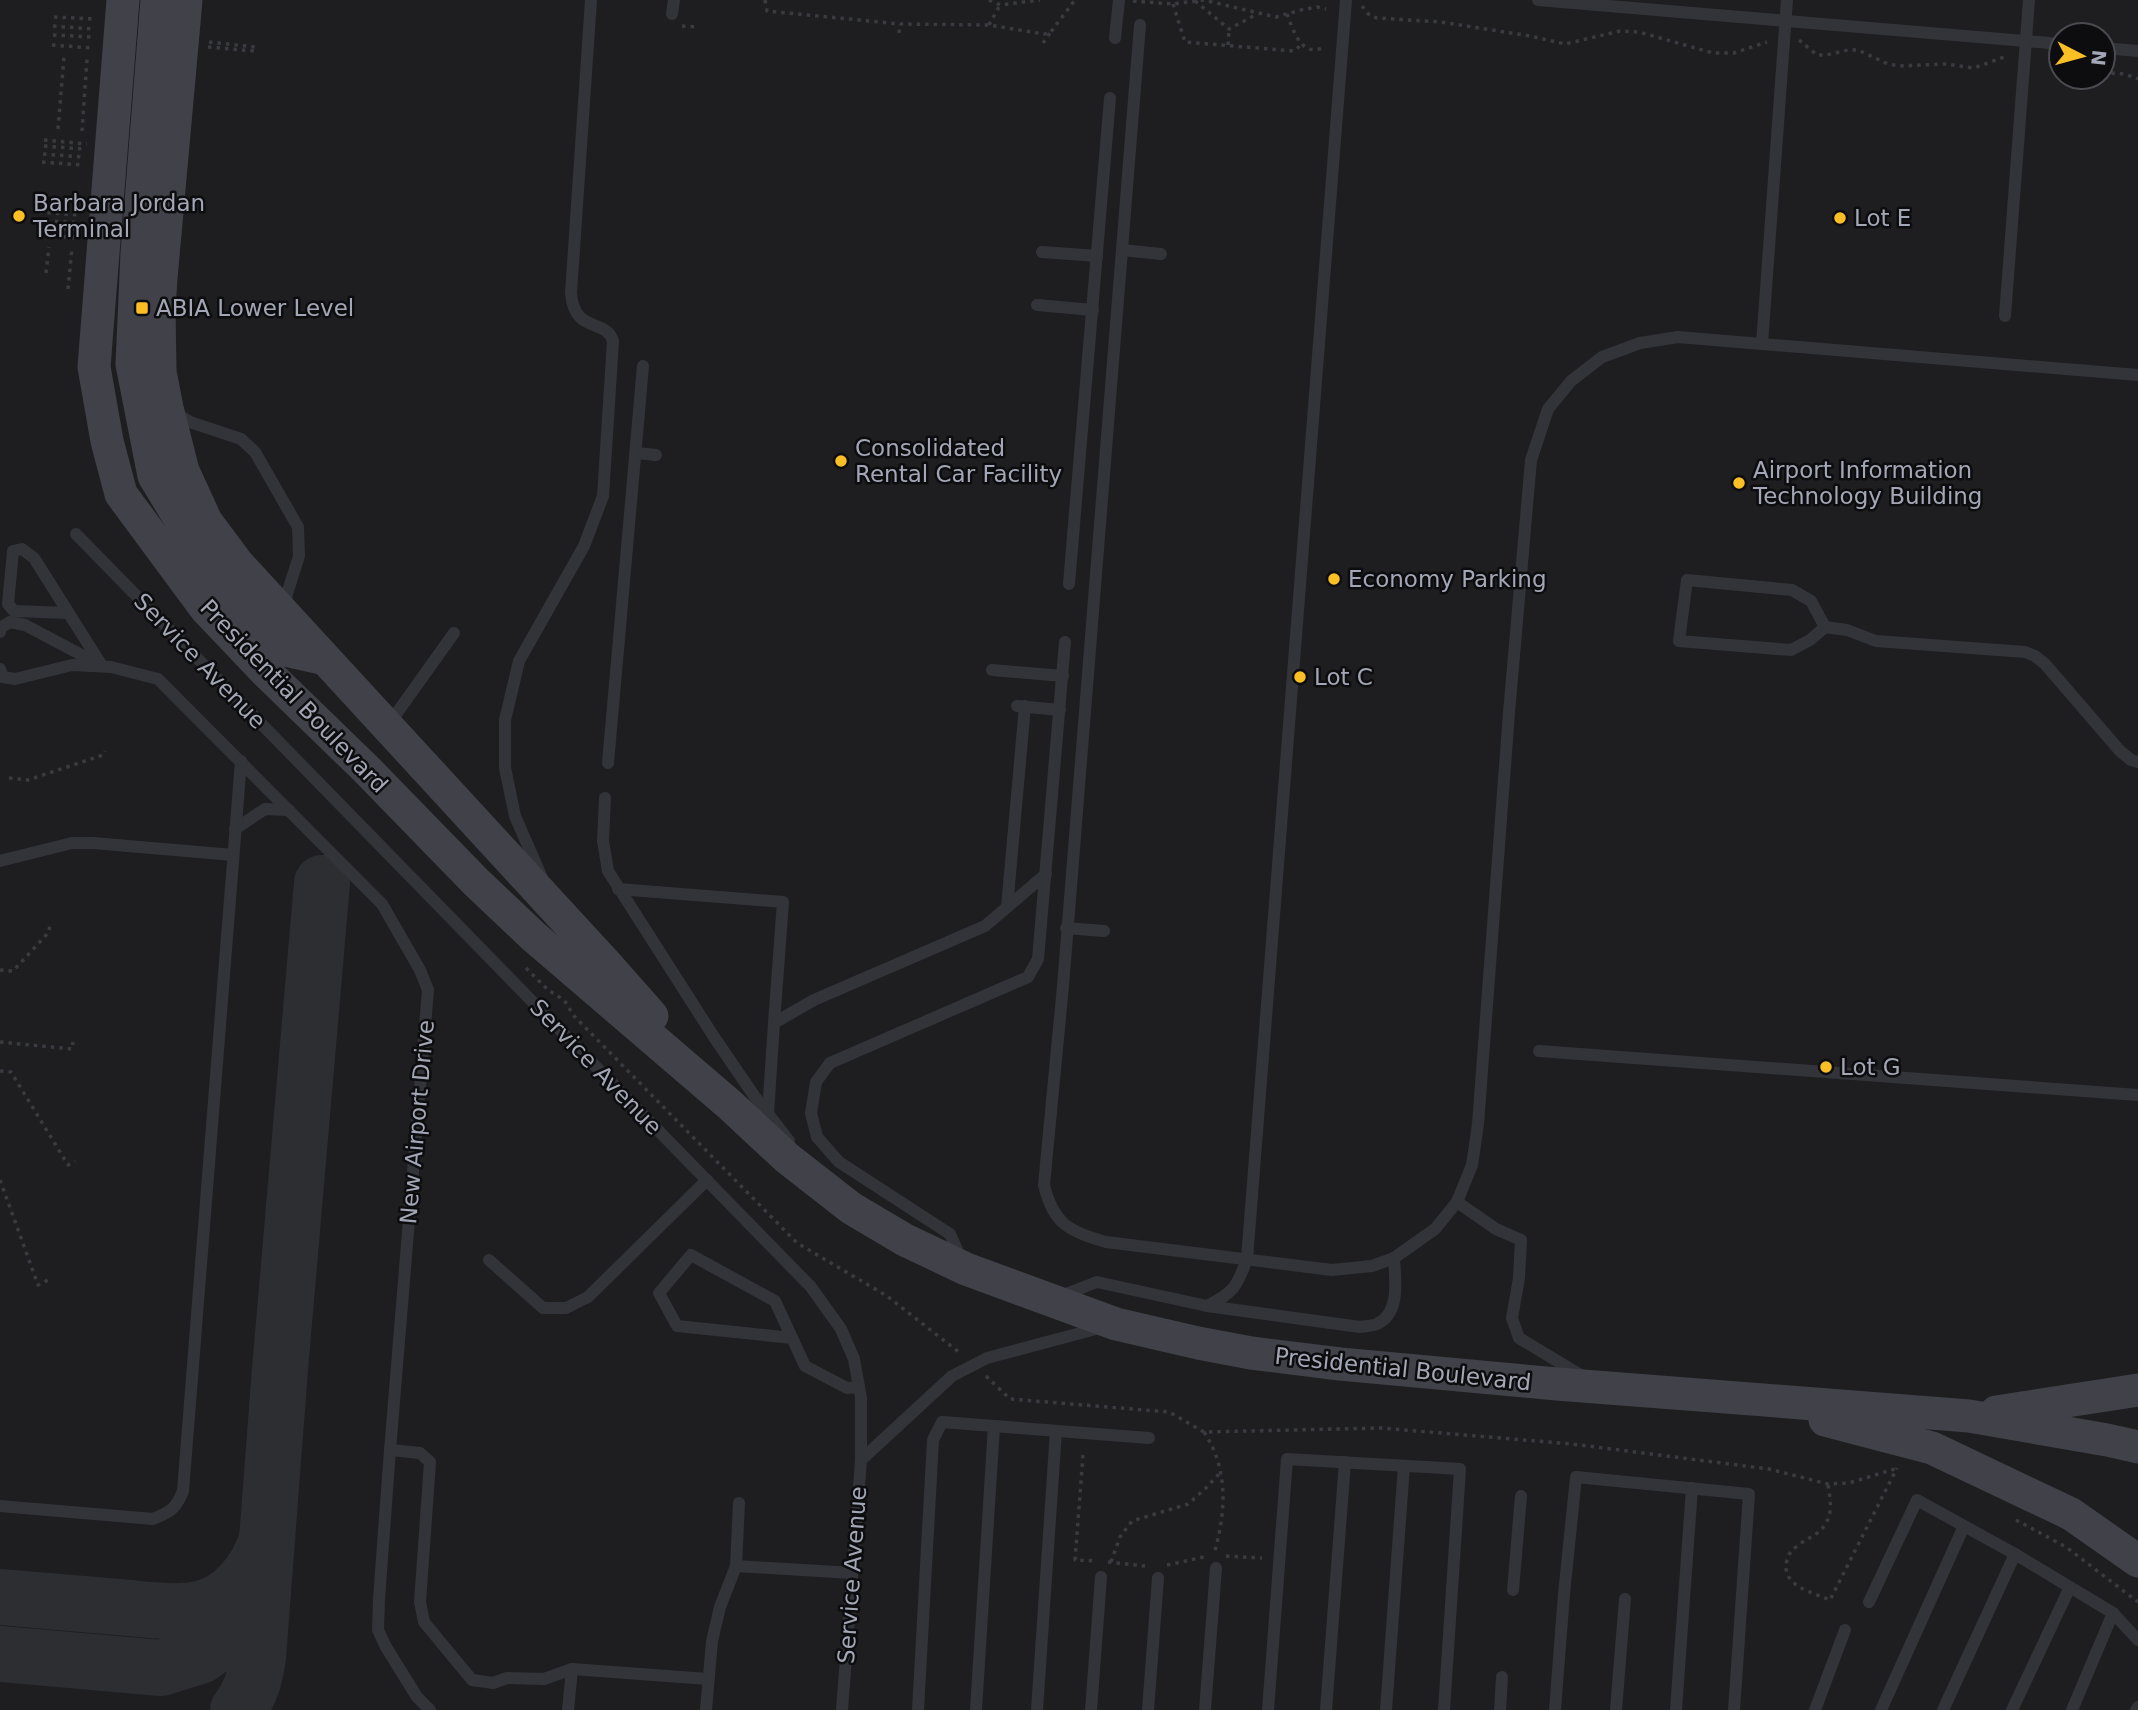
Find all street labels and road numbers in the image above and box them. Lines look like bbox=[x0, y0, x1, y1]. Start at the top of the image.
street label: Service Avenue bbox=[129, 588, 271, 734]
street label: Presidential Boulevard bbox=[195, 594, 393, 798]
street label: Service Avenue bbox=[525, 994, 667, 1140]
street label: New Airport Drive bbox=[395, 1019, 439, 1225]
street label: Presidential Boulevard bbox=[1273, 1343, 1533, 1395]
street label: Service Avenue bbox=[833, 1485, 871, 1665]

